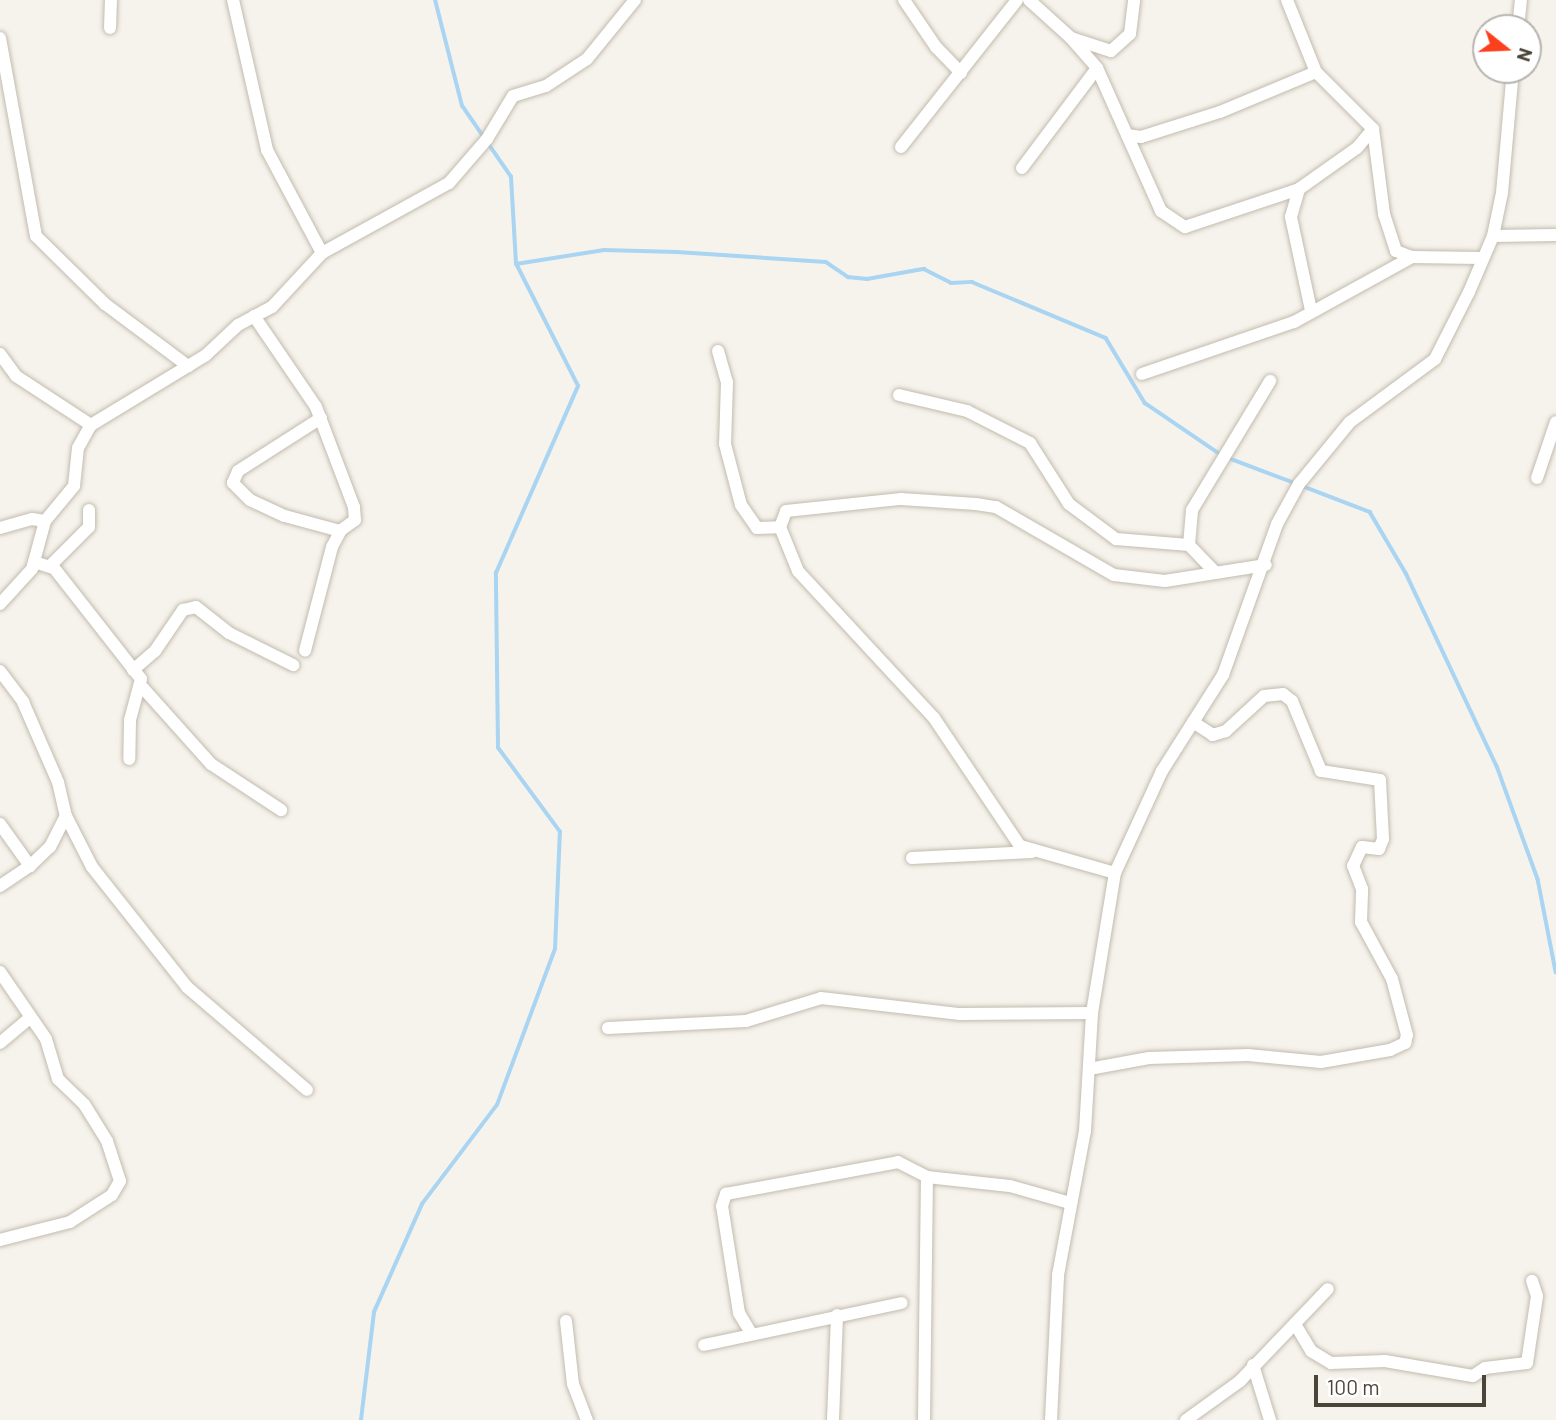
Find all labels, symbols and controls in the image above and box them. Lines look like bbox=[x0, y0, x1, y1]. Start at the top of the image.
north arrow bbox=[1472, 14, 1542, 84]
text: N bbox=[1513, 45, 1538, 65]
scale bar bbox=[1318, 1360, 1490, 1404]
text: 100 m bbox=[1327, 1374, 1380, 1399]

